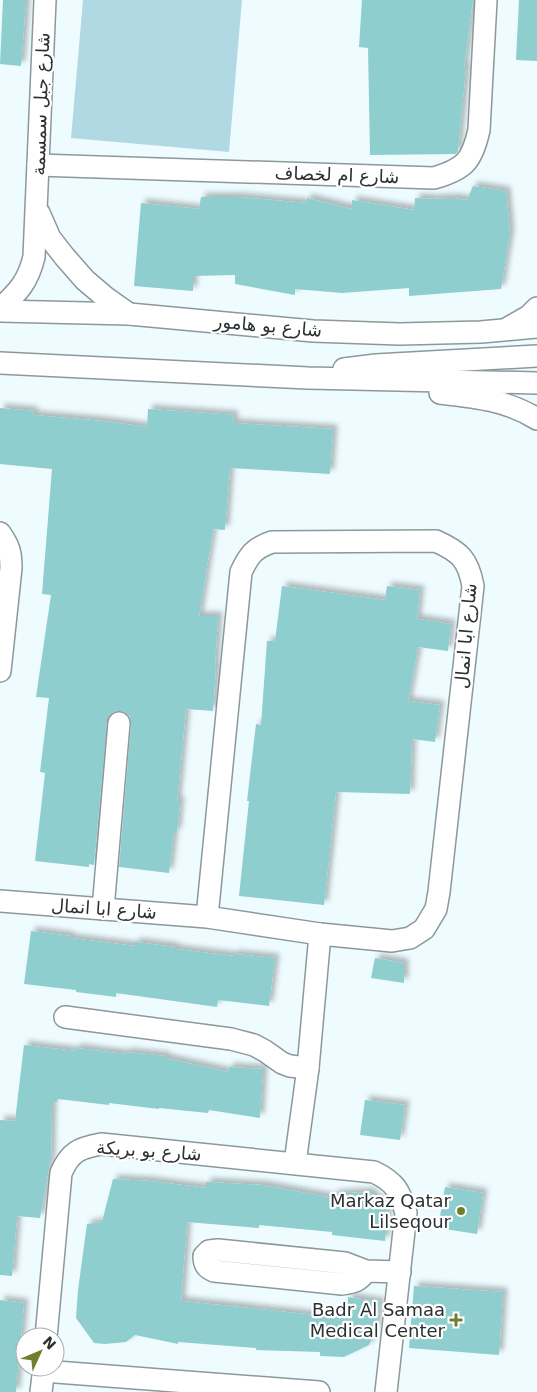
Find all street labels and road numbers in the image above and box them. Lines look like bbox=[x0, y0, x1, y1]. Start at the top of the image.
street label: شارع جبل سمسمة bbox=[28, 32, 54, 176]
street label: شارع ام لخصاف bbox=[274, 162, 400, 188]
street label: شارع بو هامور bbox=[212, 310, 323, 342]
street label: شارع ابا انمال bbox=[450, 582, 482, 690]
street label: شارع ابا انمال bbox=[50, 894, 158, 924]
street label: شارع بو بريكة bbox=[96, 1136, 202, 1166]

